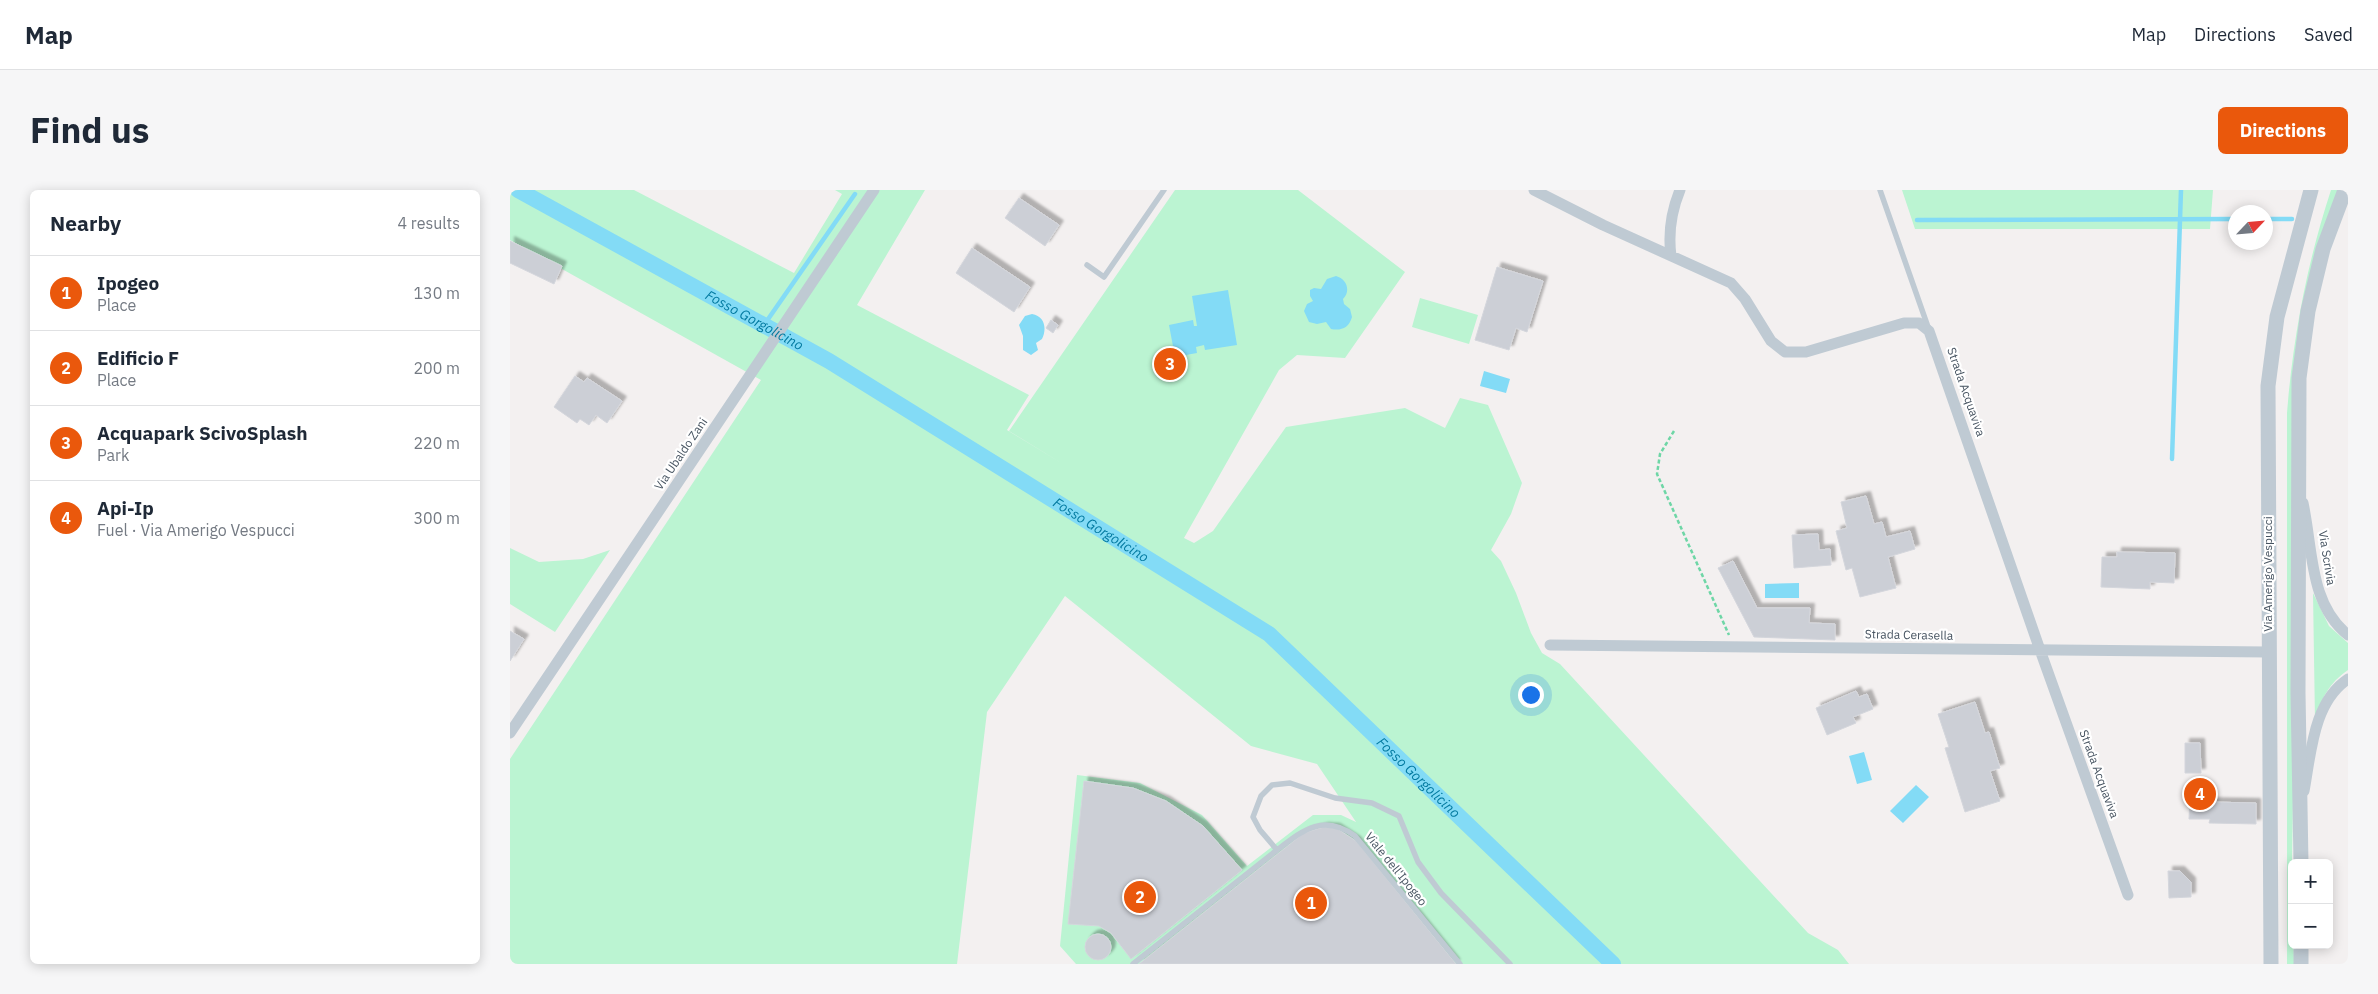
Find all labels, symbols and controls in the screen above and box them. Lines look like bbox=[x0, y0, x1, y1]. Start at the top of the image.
text: Map bbox=[25, 19, 73, 51]
text: Map bbox=[2131, 23, 2166, 46]
text: Directions bbox=[2194, 23, 2276, 46]
text: Saved bbox=[2304, 23, 2353, 46]
text: Find us bbox=[30, 107, 149, 153]
button: Directions bbox=[2218, 107, 2348, 154]
north arrow bbox=[2228, 205, 2273, 250]
text: Nearby bbox=[50, 209, 121, 237]
text: 4 results bbox=[397, 213, 460, 233]
text: Ipogeo bbox=[97, 271, 159, 295]
text: 1 bbox=[61, 283, 71, 303]
text: 130 m bbox=[413, 283, 460, 303]
water label: Fosso Gorgolicino bbox=[702, 286, 807, 354]
text: Place bbox=[97, 295, 136, 315]
pin: 3 bbox=[1154, 345, 1186, 383]
street label: Strada Acquaviva bbox=[1944, 345, 1989, 439]
text: Edificio F bbox=[97, 346, 179, 370]
text: 2 bbox=[61, 358, 71, 378]
text: 200 m bbox=[413, 358, 460, 378]
text: Place bbox=[97, 370, 136, 390]
street label: Via Ubaldo Zani bbox=[651, 415, 710, 493]
text: Acquapark ScivoSplash bbox=[97, 421, 308, 445]
text: 3 bbox=[61, 433, 71, 453]
text: 220 m bbox=[413, 433, 460, 453]
text: Park bbox=[97, 445, 129, 465]
water label: Fosso Gorgolicino bbox=[1050, 493, 1152, 566]
text: Api-Ip bbox=[97, 496, 154, 520]
text: 4 bbox=[61, 508, 71, 528]
text: 300 m bbox=[413, 508, 460, 528]
street label: Via Amerigo Vespucci bbox=[2260, 516, 2275, 632]
text: Fuel · Via Amerigo Vespucci bbox=[97, 520, 295, 540]
street label: Via Scrivia bbox=[2316, 529, 2339, 587]
street label: Strada Cerasella bbox=[1865, 626, 1954, 643]
your location bbox=[1518, 682, 1544, 708]
street label: Strada Acquaviva bbox=[2077, 728, 2123, 821]
water label: Fosso Gorgolicino bbox=[1373, 733, 1464, 822]
pin: 4 bbox=[2184, 775, 2216, 813]
street label: Viale dell'Ipogeo bbox=[1362, 829, 1431, 909]
map controls bbox=[2288, 859, 2333, 949]
button: + bbox=[2288, 859, 2333, 904]
pin: 2 bbox=[1124, 878, 1156, 916]
pin: 1 bbox=[1295, 884, 1327, 922]
button: − bbox=[2288, 904, 2333, 949]

